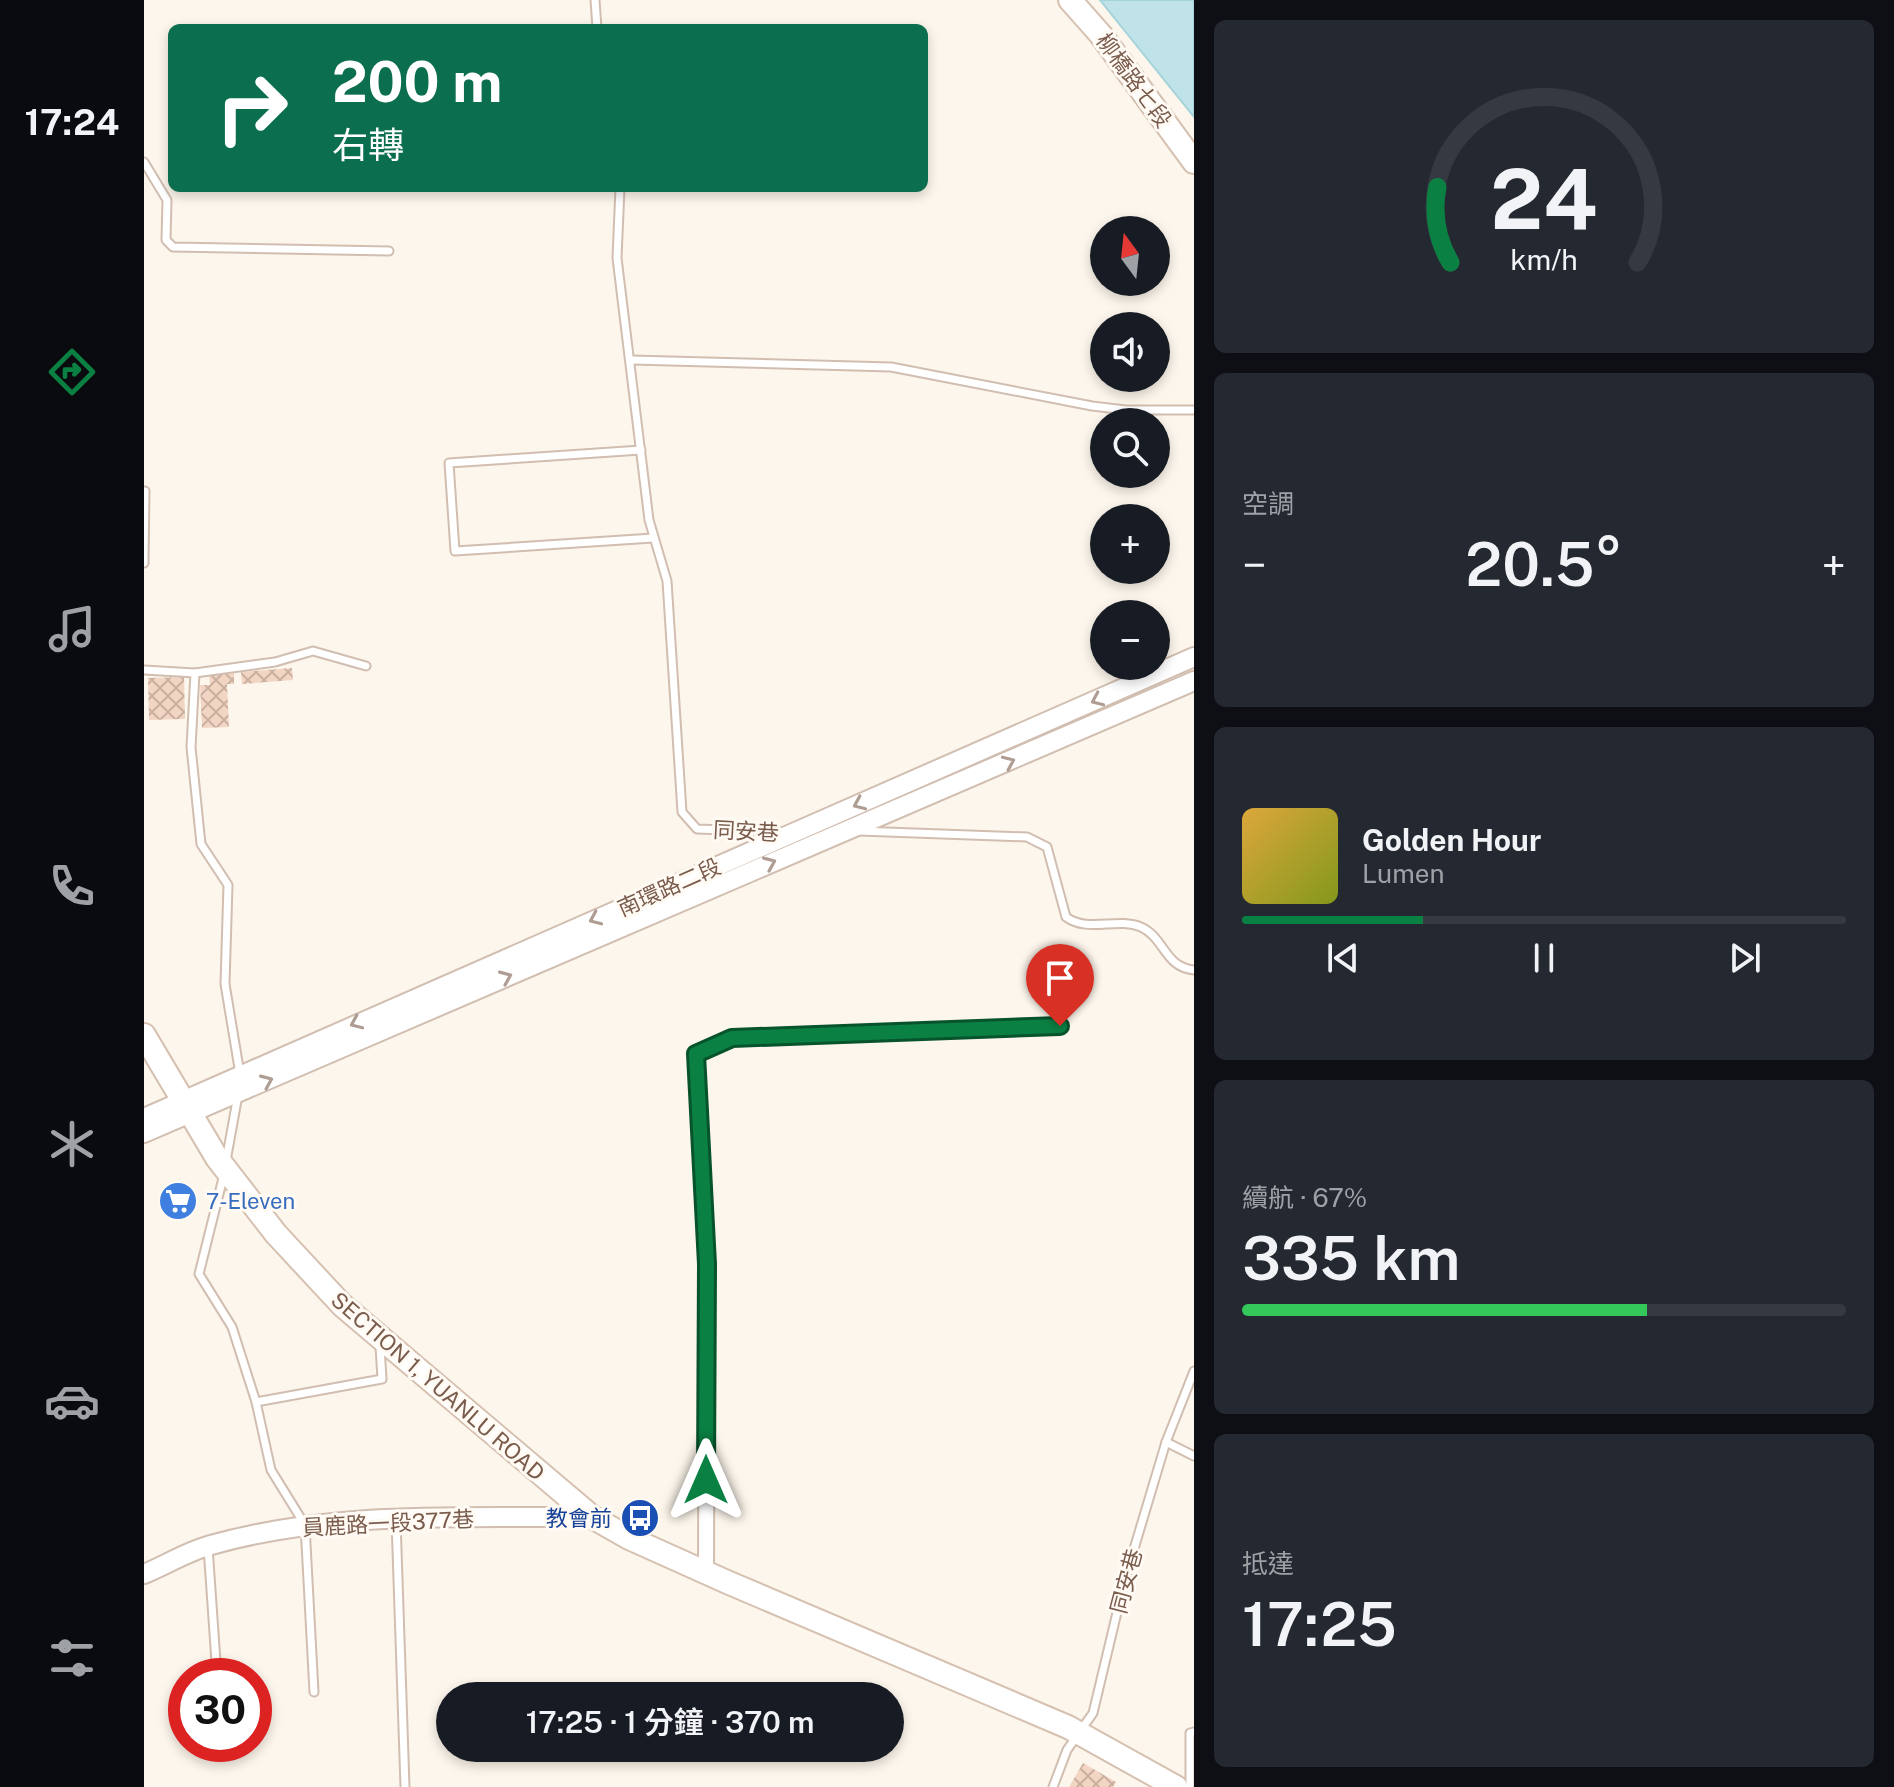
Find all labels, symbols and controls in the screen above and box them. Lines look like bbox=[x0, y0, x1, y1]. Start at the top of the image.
street label: 柳橋路七段 bbox=[1091, 28, 1177, 132]
text: 200 m bbox=[332, 49, 502, 115]
icon: right bbox=[200, 56, 304, 160]
text: 17:24 bbox=[25, 101, 119, 143]
text: 右轉 bbox=[332, 124, 404, 166]
text: 24 bbox=[1490, 149, 1598, 247]
north arrow bbox=[1090, 216, 1170, 296]
map controls bbox=[1090, 216, 1170, 680]
text: km/h bbox=[1510, 243, 1578, 276]
button: sound bbox=[1090, 312, 1170, 392]
icon: directions bbox=[44, 344, 100, 400]
button: search bbox=[1090, 408, 1170, 488]
text: 空調 bbox=[1242, 488, 1294, 519]
button: + bbox=[1090, 504, 1170, 584]
text: 20.5° bbox=[1465, 529, 1623, 600]
text: − bbox=[1242, 539, 1266, 591]
text: + bbox=[1822, 539, 1846, 591]
button: − bbox=[1090, 600, 1170, 680]
icon: music bbox=[44, 601, 100, 657]
one-way arrow bbox=[1091, 690, 1105, 706]
one-way arrow bbox=[1001, 755, 1015, 771]
one-way arrow bbox=[853, 795, 867, 811]
street label: 同安巷 bbox=[712, 816, 780, 846]
text: Golden Hour bbox=[1362, 822, 1541, 858]
street label: 南環路二段 bbox=[613, 853, 725, 921]
one-way arrow bbox=[762, 856, 776, 872]
icon: phone bbox=[44, 858, 100, 914]
text: Lumen bbox=[1362, 858, 1445, 889]
one-way arrow bbox=[589, 910, 603, 926]
icon: previous bbox=[1321, 936, 1365, 980]
icon: pause bbox=[1522, 936, 1566, 980]
icon: next bbox=[1723, 936, 1767, 980]
pin bbox=[1026, 944, 1094, 1026]
icon: arrive bbox=[1038, 956, 1082, 1000]
one-way arrow bbox=[498, 971, 512, 987]
one-way arrow bbox=[350, 1014, 365, 1030]
one-way arrow bbox=[259, 1075, 274, 1091]
icon: climate bbox=[44, 1116, 100, 1172]
supermarket icon: 7-Eleven bbox=[157, 1180, 199, 1222]
text: 續航 · 67% bbox=[1242, 1182, 1367, 1213]
place label: 7-Eleven bbox=[206, 1188, 295, 1214]
text: 335 km bbox=[1242, 1223, 1460, 1294]
street label: SECTION 1, YUANLU ROAD bbox=[326, 1286, 550, 1486]
icon: car bbox=[44, 1373, 100, 1429]
position arrow bbox=[664, 1438, 748, 1522]
bus stop icon: 教會前 bbox=[619, 1497, 661, 1539]
place label: 教會前 bbox=[546, 1505, 612, 1531]
street label: 員鹿路一段377巷 bbox=[301, 1506, 475, 1540]
street label: 同安巷 bbox=[1105, 1546, 1147, 1616]
text: 抵達 bbox=[1242, 1548, 1294, 1579]
text: 17:25 bbox=[1242, 1589, 1397, 1660]
icon: filters bbox=[44, 1630, 100, 1686]
speed limit sign: 30 bbox=[168, 1658, 272, 1762]
text: 17:25 · 1 分鐘 · 370 m bbox=[526, 1704, 814, 1740]

